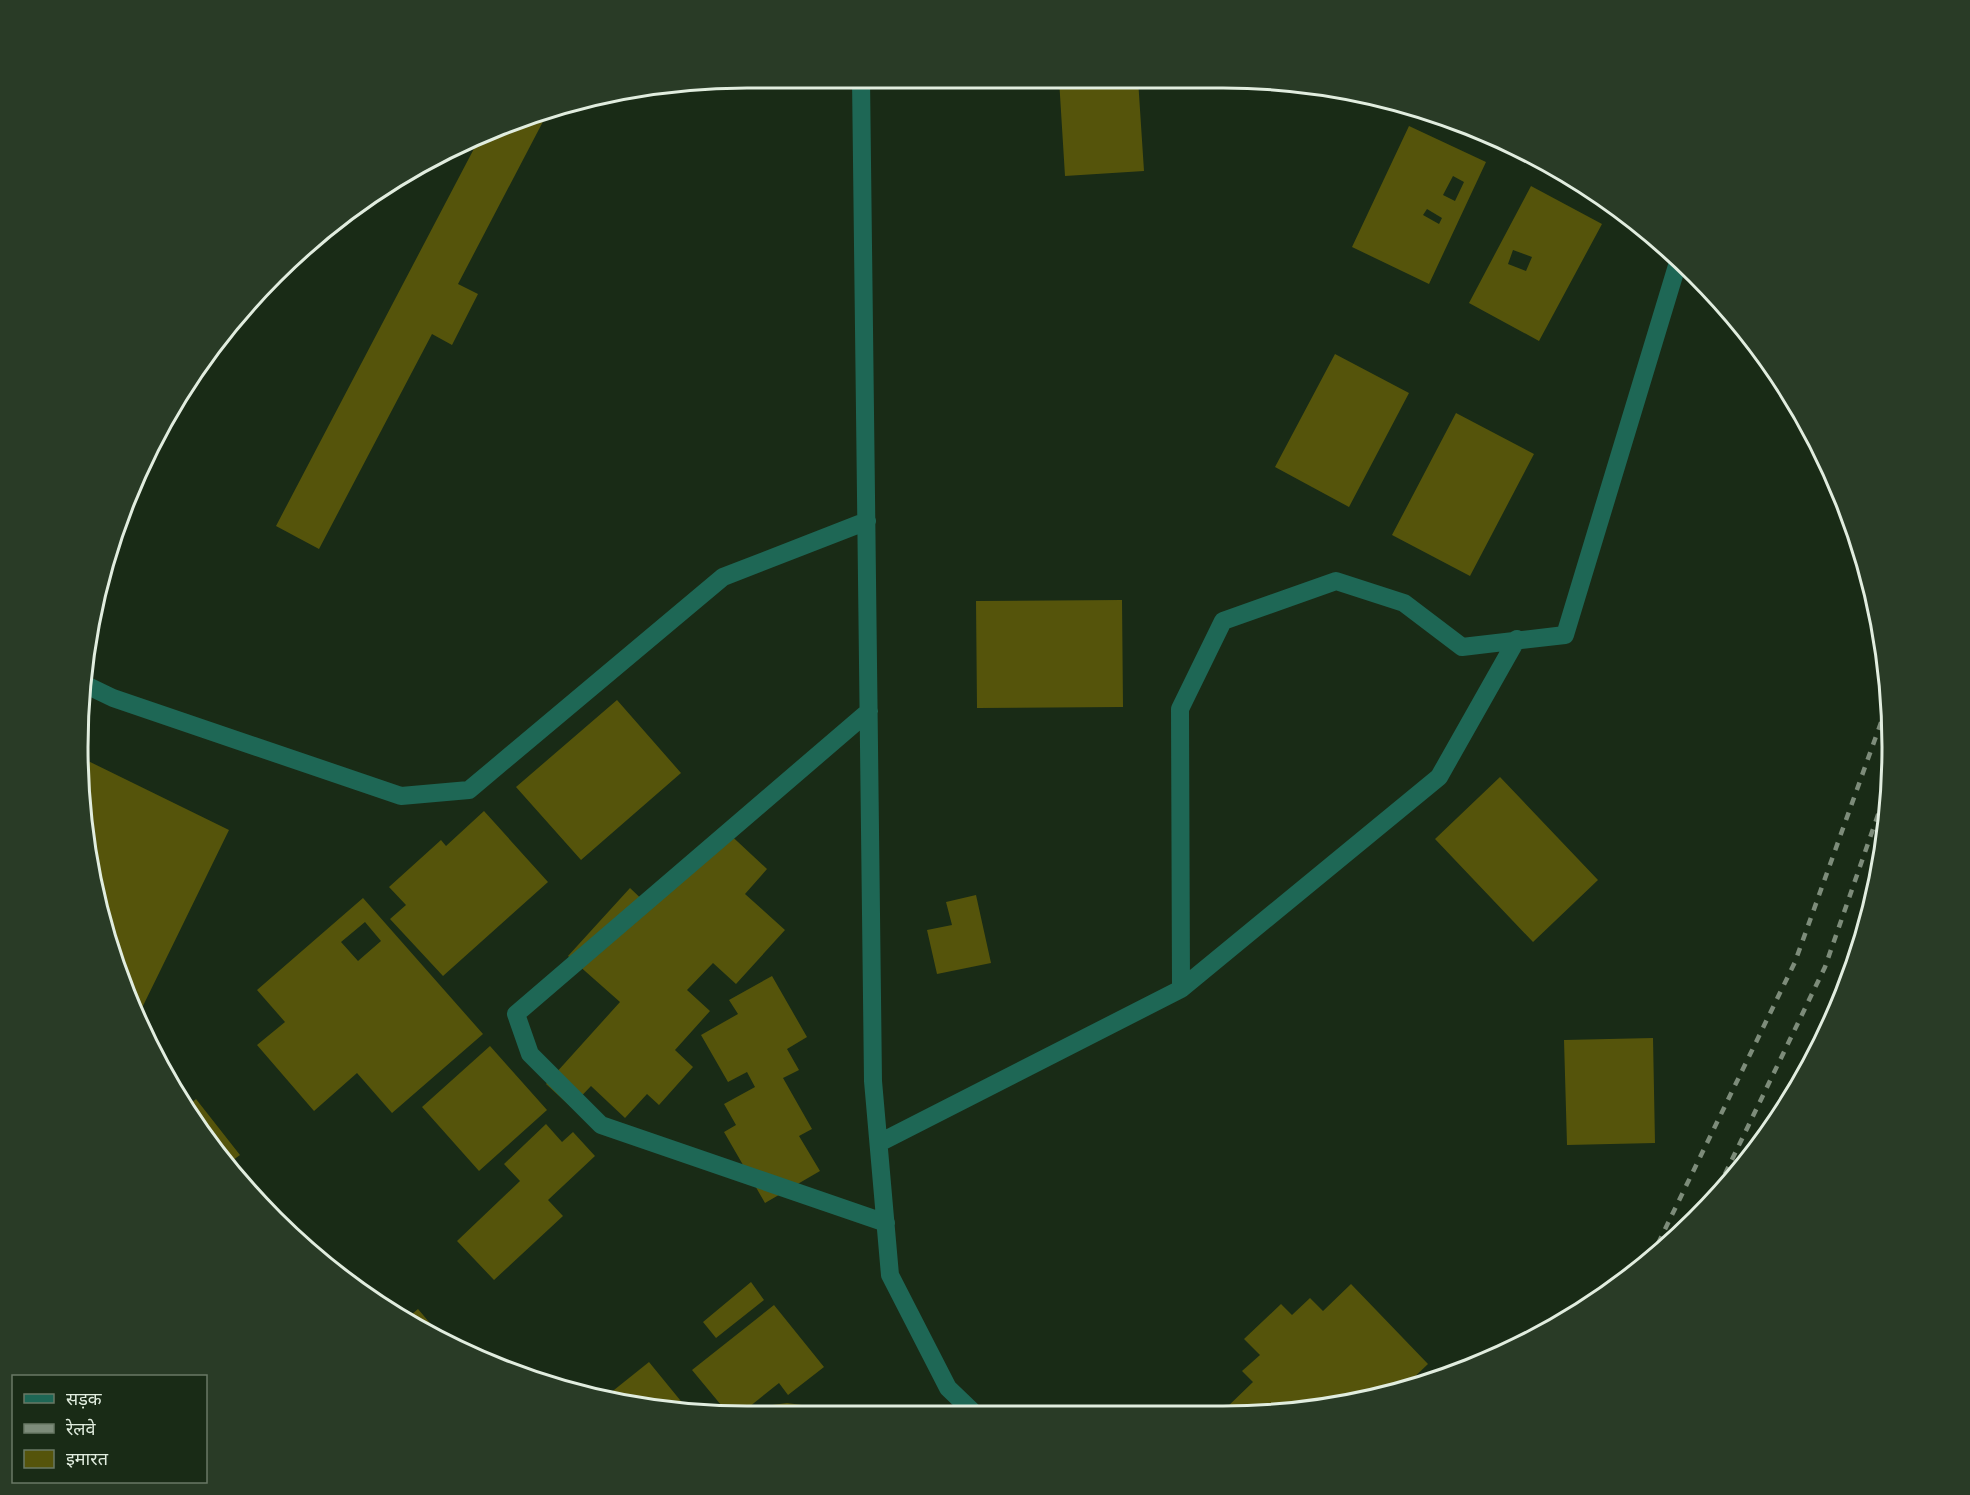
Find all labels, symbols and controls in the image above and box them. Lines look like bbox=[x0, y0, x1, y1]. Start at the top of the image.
legend bbox=[12, 1375, 207, 1483]
text: सड़क bbox=[66, 1387, 103, 1412]
text: रेलवे bbox=[65, 1417, 97, 1442]
text: इमारत bbox=[66, 1447, 109, 1472]

